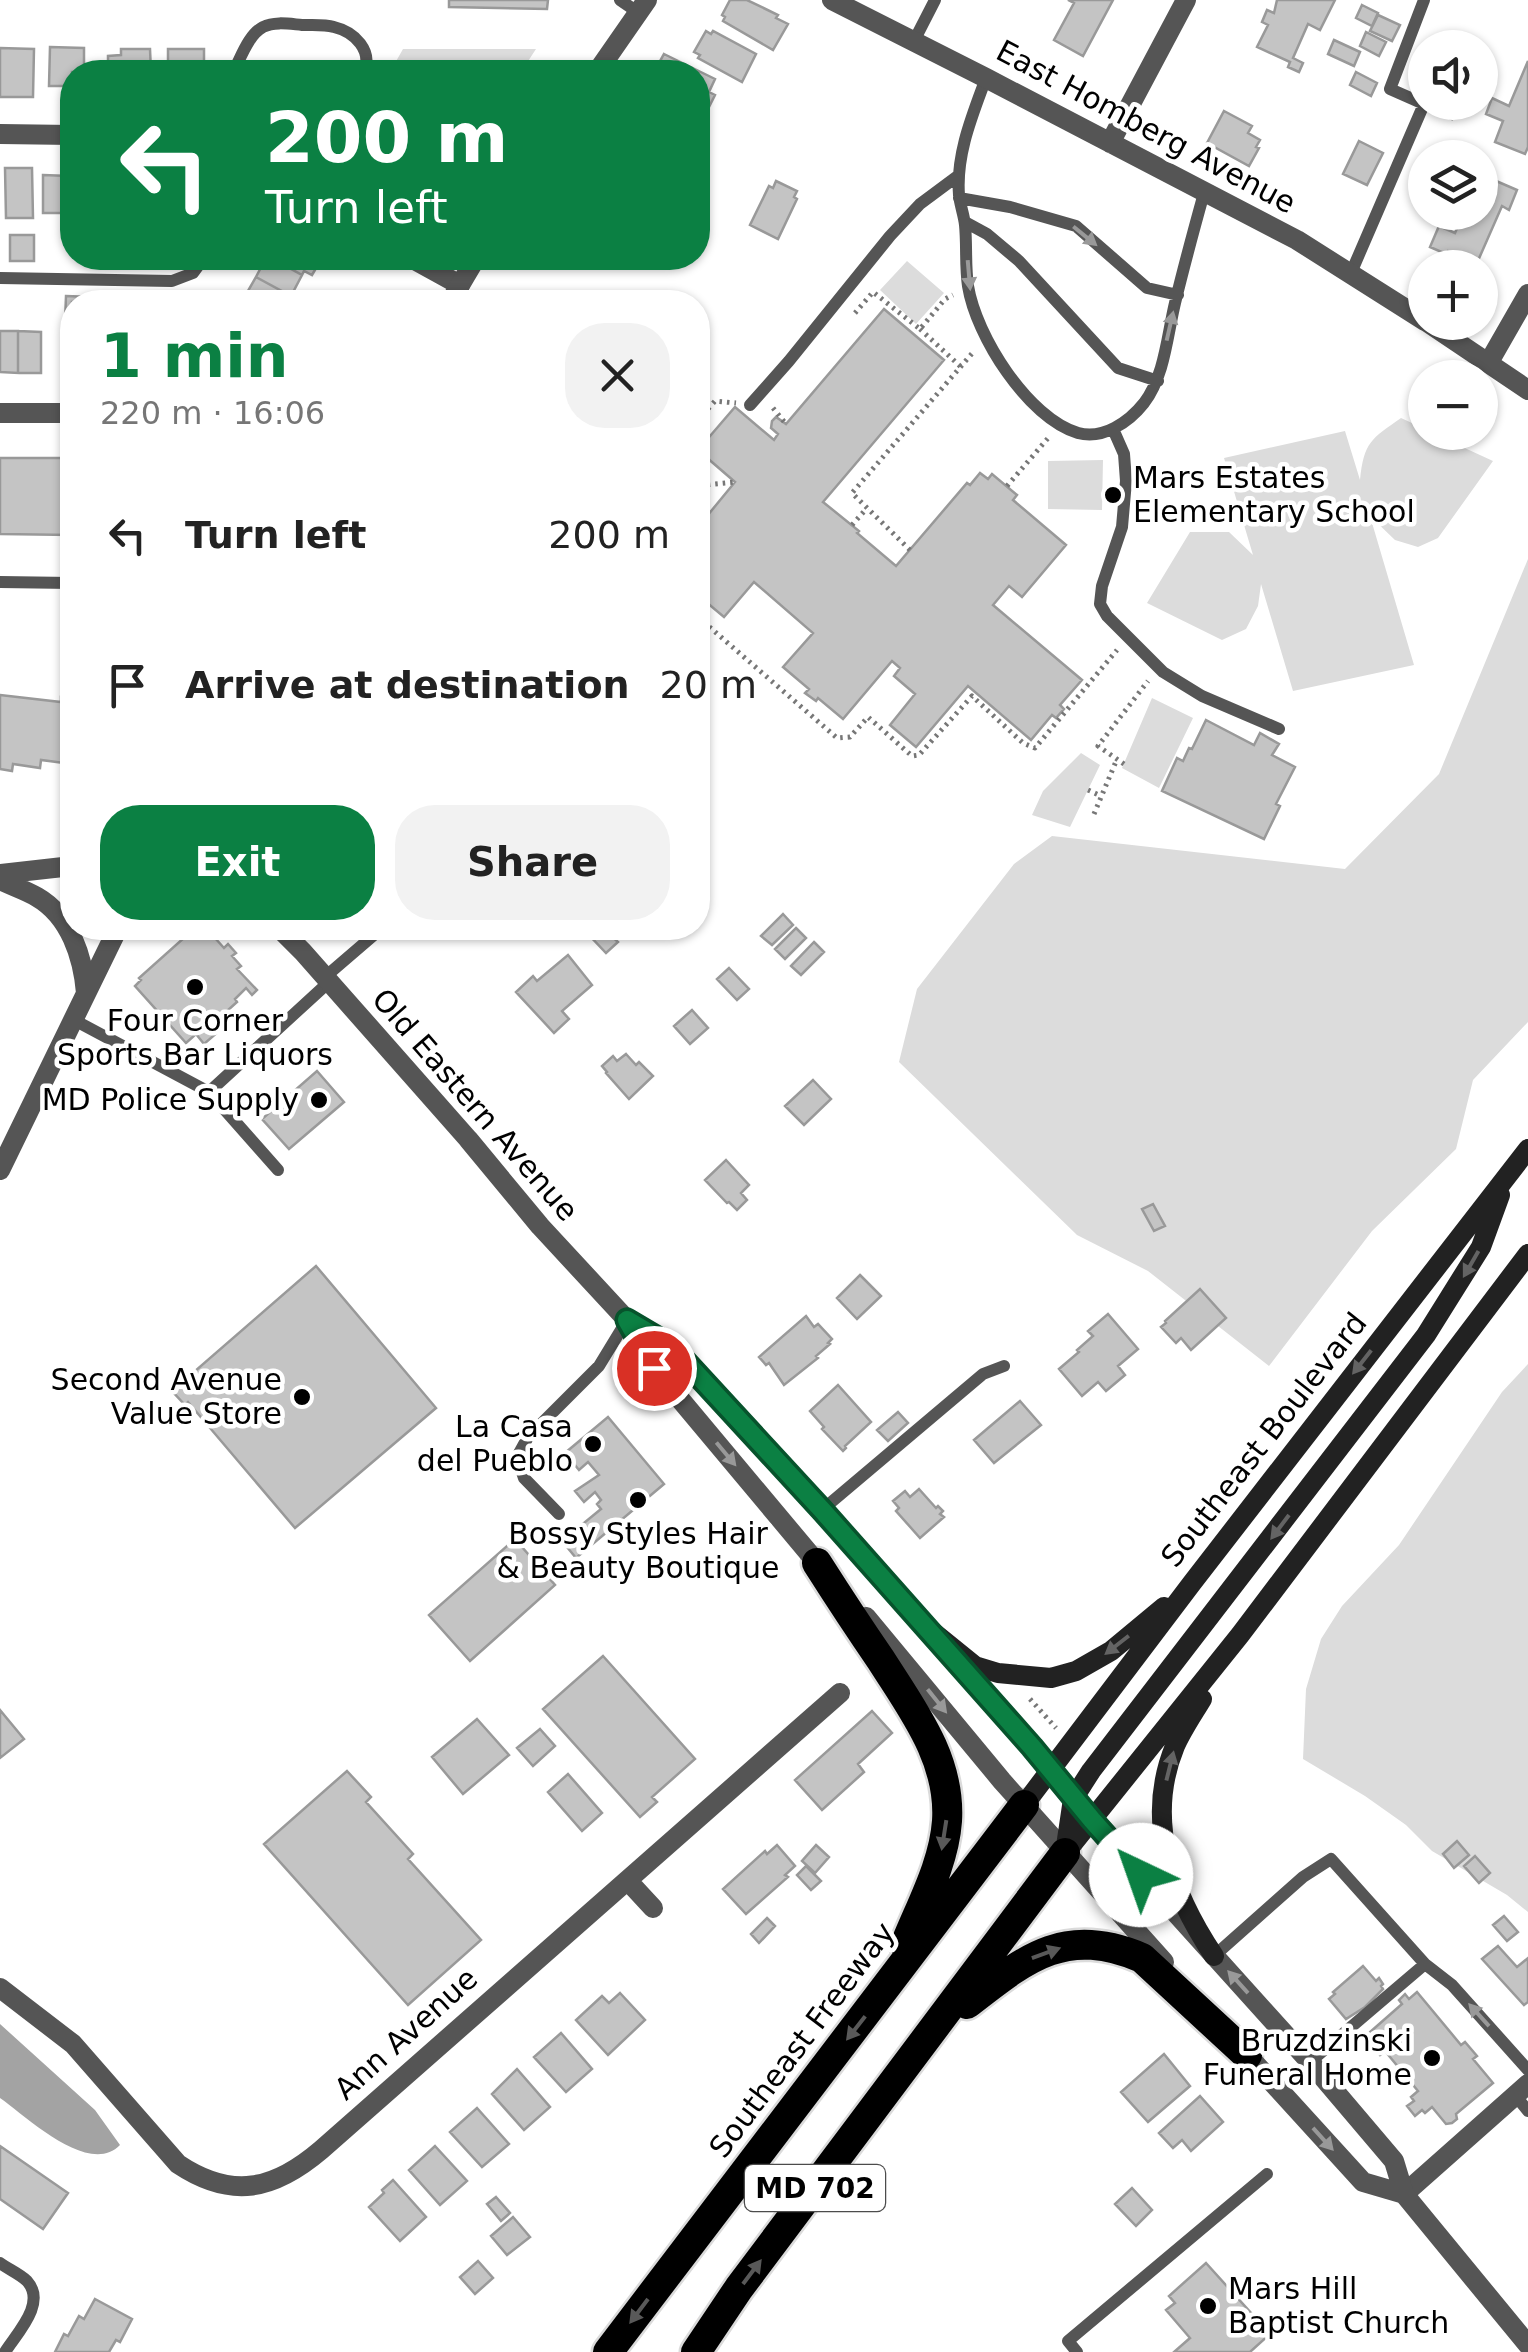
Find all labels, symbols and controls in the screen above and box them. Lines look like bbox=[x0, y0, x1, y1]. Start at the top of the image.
map controls bbox=[1408, 30, 1498, 450]
button: sound bbox=[1408, 30, 1498, 120]
street label: East Homberg Avenue bbox=[991, 33, 1302, 220]
text: 200 m bbox=[265, 97, 508, 179]
icon: left bbox=[100, 100, 230, 230]
button: layers bbox=[1408, 140, 1498, 230]
text: Turn left bbox=[265, 181, 448, 234]
one-way arrow bbox=[1071, 225, 1097, 246]
button: + bbox=[1408, 250, 1498, 340]
one-way arrow bbox=[961, 260, 977, 291]
one-way arrow bbox=[1163, 310, 1178, 341]
text: 1 min bbox=[100, 321, 288, 391]
button: close bbox=[565, 323, 670, 428]
button: − bbox=[1408, 360, 1498, 450]
text: 220 m · 16:06 bbox=[100, 394, 325, 432]
place label: Mars Estates Elementary School bbox=[1133, 460, 1415, 529]
marker: Mars Estates Elementary School bbox=[1102, 484, 1124, 506]
icon: left bbox=[100, 508, 155, 563]
text: Turn left bbox=[185, 513, 366, 557]
text: 200 m bbox=[548, 513, 670, 557]
icon: arrive bbox=[100, 658, 155, 713]
text: Arrive at destination bbox=[185, 663, 630, 707]
text: 20 m bbox=[660, 663, 757, 707]
button: Exit bbox=[100, 805, 375, 920]
button: Share bbox=[395, 805, 670, 920]
marker: Four Corner Sports Bar Liquors bbox=[184, 976, 206, 998]
street label: Old Eastern Avenue bbox=[365, 982, 586, 1228]
place label: Four Corner Sports Bar Liquors bbox=[57, 1003, 333, 1072]
place label: MD Police Supply bbox=[42, 1082, 299, 1117]
marker: MD Police Supply bbox=[308, 1089, 330, 1111]
one-way arrow bbox=[1463, 1250, 1480, 1279]
street label: Southeast Boulevard bbox=[1154, 1306, 1374, 1574]
pin bbox=[612, 1326, 697, 1411]
icon: arrive bbox=[627, 1341, 682, 1396]
one-way arrow bbox=[1353, 1349, 1373, 1375]
place label: Second Avenue Value Store bbox=[51, 1362, 282, 1431]
marker: Second Avenue Value Store bbox=[291, 1386, 313, 1408]
place label: La Casa del Pueblo bbox=[417, 1409, 573, 1478]
marker: La Casa del Pueblo bbox=[582, 1433, 604, 1455]
one-way arrow bbox=[714, 1441, 736, 1466]
marker: Bossy Styles Hair & Beauty Boutique bbox=[627, 1489, 649, 1511]
one-way arrow bbox=[1270, 1514, 1290, 1540]
place label: Bossy Styles Hair & Beauty Boutique bbox=[497, 1516, 779, 1585]
one-way arrow bbox=[1104, 1634, 1130, 1655]
one-way arrow bbox=[926, 1689, 947, 1714]
one-way arrow bbox=[1162, 1751, 1178, 1782]
one-way arrow bbox=[936, 1820, 952, 1851]
position arrow bbox=[1089, 1823, 1193, 1927]
street label: Southeast Freeway bbox=[702, 1915, 901, 2164]
one-way arrow bbox=[1031, 1945, 1061, 1960]
street label: Ann Avenue bbox=[327, 1961, 484, 2107]
one-way arrow bbox=[1227, 1970, 1250, 1994]
one-way arrow bbox=[1468, 2003, 1490, 2028]
one-way arrow bbox=[846, 2015, 867, 2041]
place label: Bruzdzinski Funeral Home bbox=[1203, 2023, 1412, 2092]
marker: Bruzdzinski Funeral Home bbox=[1421, 2047, 1443, 2069]
one-way arrow bbox=[1311, 2127, 1334, 2151]
road number: MD 702 bbox=[745, 2165, 885, 2211]
one-way arrow bbox=[741, 2259, 761, 2285]
place label: Mars Hill Baptist Church bbox=[1228, 2271, 1449, 2340]
marker: Mars Hill Baptist Church bbox=[1197, 2295, 1219, 2317]
one-way arrow bbox=[629, 2298, 649, 2324]

